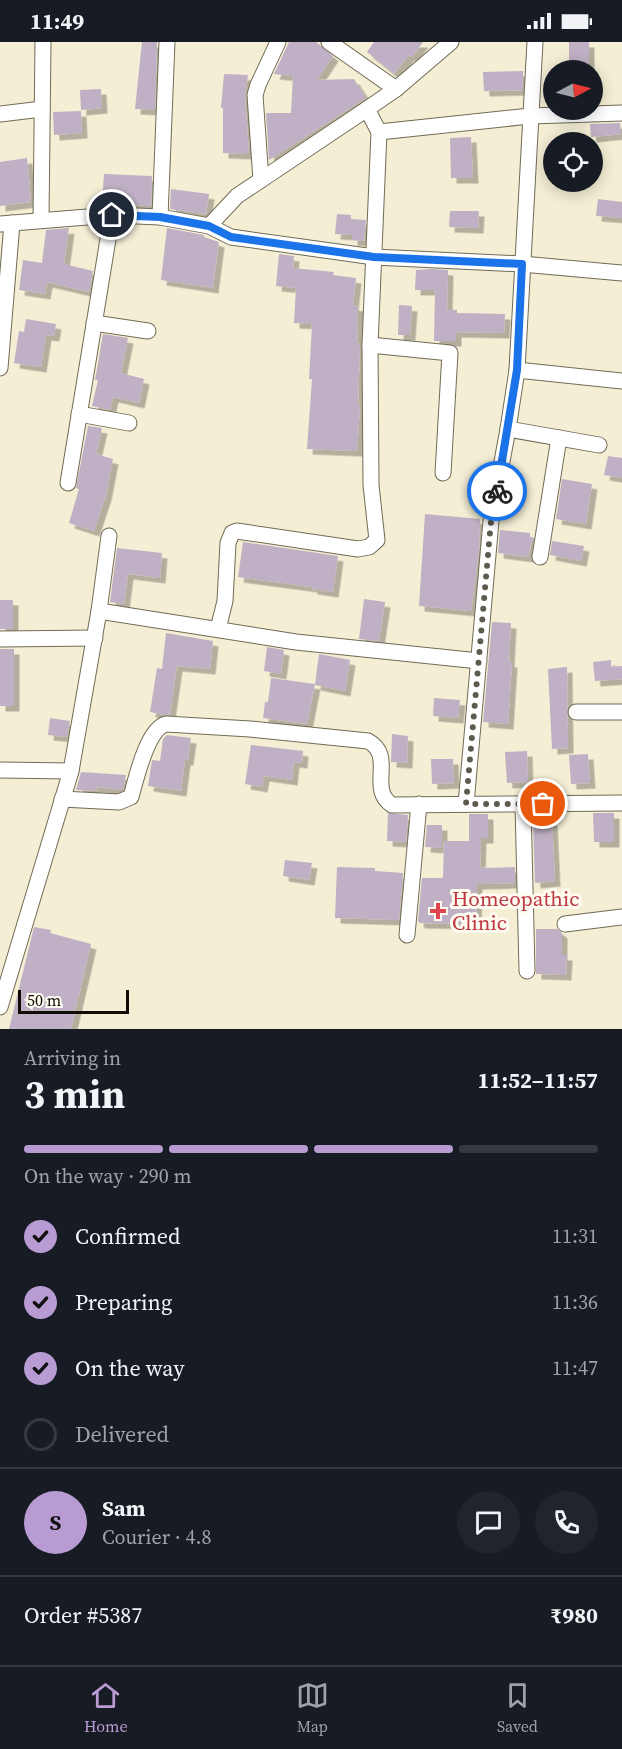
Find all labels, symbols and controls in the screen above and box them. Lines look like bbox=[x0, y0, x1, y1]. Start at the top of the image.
text: 11:49 bbox=[30, 6, 84, 36]
north arrow bbox=[543, 60, 603, 120]
map controls bbox=[543, 60, 603, 192]
button: locate bbox=[543, 132, 603, 192]
pin bbox=[86, 189, 137, 240]
icon: home bbox=[95, 198, 128, 231]
courier bbox=[467, 461, 527, 521]
icon: bike bbox=[481, 475, 514, 508]
pin bbox=[517, 778, 568, 829]
icon: bag bbox=[526, 787, 559, 820]
place label: Homeopathic Clinic bbox=[452, 884, 580, 937]
marker: Homeopathic Clinic bbox=[429, 902, 447, 920]
scale bar bbox=[18, 987, 129, 1014]
text: 50 m bbox=[27, 989, 61, 1011]
text: Arriving in bbox=[24, 1044, 121, 1072]
text: 11:52–11:57 bbox=[478, 1065, 598, 1095]
text: 3 min bbox=[24, 1068, 125, 1121]
text: On the way · 290 m bbox=[24, 1162, 191, 1190]
icon: check bbox=[24, 1220, 57, 1253]
text: Confirmed bbox=[75, 1221, 180, 1251]
text: 11:31 bbox=[552, 1222, 598, 1250]
icon: check bbox=[24, 1286, 57, 1319]
text: Preparing bbox=[75, 1287, 172, 1317]
text: 11:36 bbox=[552, 1288, 598, 1316]
icon: check bbox=[24, 1352, 57, 1385]
text: On the way bbox=[75, 1353, 184, 1383]
text: 11:47 bbox=[552, 1354, 598, 1382]
text: Delivered bbox=[75, 1419, 169, 1449]
button: chat bbox=[457, 1491, 520, 1554]
button: phone bbox=[535, 1491, 598, 1554]
text: Sam bbox=[102, 1493, 146, 1523]
text: S bbox=[50, 1507, 61, 1537]
text: Courier · 4.8 bbox=[102, 1523, 211, 1551]
text: Order #5387 bbox=[24, 1600, 142, 1630]
text: ₹980 bbox=[550, 1600, 598, 1630]
tab: Home bbox=[84, 1679, 128, 1737]
tab: Map bbox=[296, 1679, 329, 1737]
tab: Saved bbox=[497, 1679, 538, 1737]

